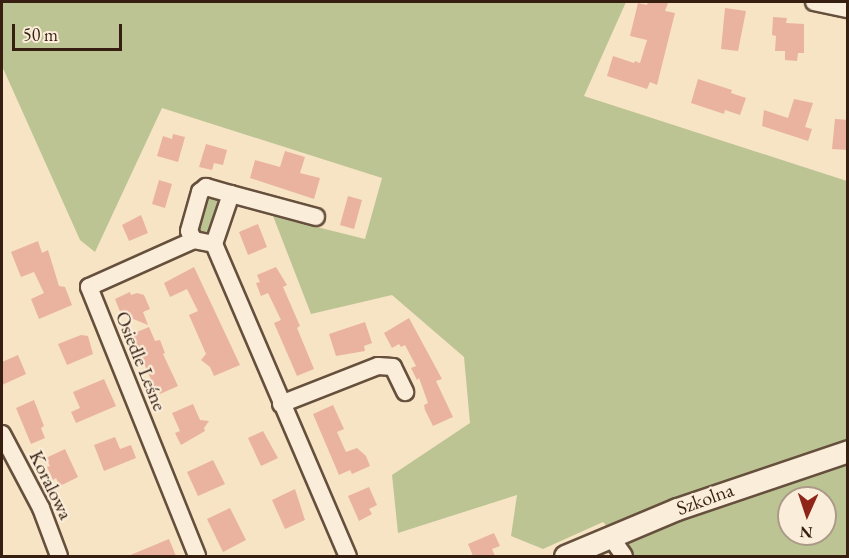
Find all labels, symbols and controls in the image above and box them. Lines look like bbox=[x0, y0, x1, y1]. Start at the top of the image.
scale bar bbox=[15, 12, 124, 50]
text: 50 m bbox=[23, 23, 58, 46]
street label: Osiedle Leśne bbox=[110, 308, 172, 414]
street label: Koralowa bbox=[24, 447, 78, 523]
street label: Szkolna bbox=[673, 478, 737, 520]
north arrow bbox=[777, 486, 837, 546]
text: N bbox=[799, 522, 813, 543]

